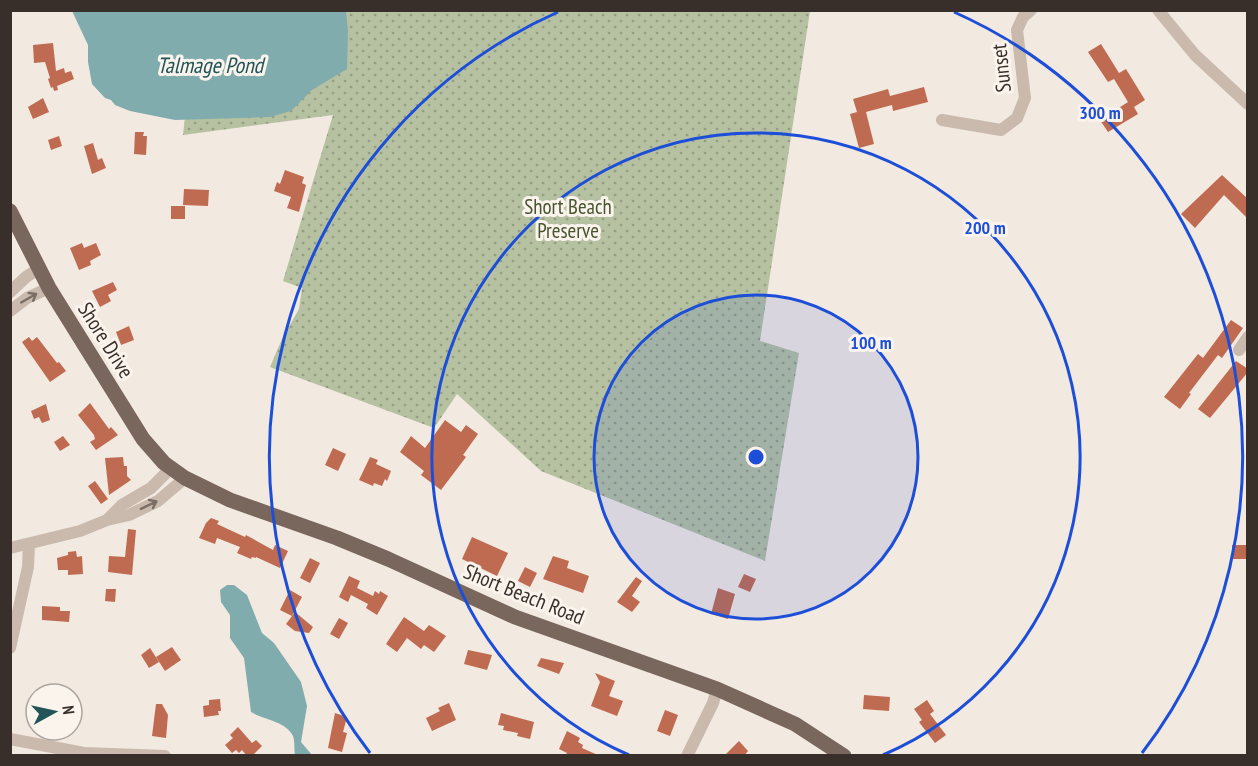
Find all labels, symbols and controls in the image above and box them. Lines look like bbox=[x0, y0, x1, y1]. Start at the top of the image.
street label: Sunset bbox=[985, 42, 1017, 94]
water label: Talmage Pond bbox=[157, 51, 267, 79]
text: 300 m bbox=[1079, 101, 1121, 124]
park label: Short Beach Preserve bbox=[524, 193, 612, 244]
text: 200 m bbox=[964, 216, 1006, 239]
one-way arrow bbox=[20, 292, 37, 304]
street label: Shore Drive bbox=[72, 297, 140, 383]
text: 100 m bbox=[850, 331, 892, 354]
centre of rings bbox=[746, 447, 766, 467]
one-way arrow bbox=[140, 499, 158, 511]
street label: Short Beach Road bbox=[460, 558, 588, 630]
north arrow bbox=[24, 682, 84, 742]
text: N bbox=[58, 704, 79, 716]

